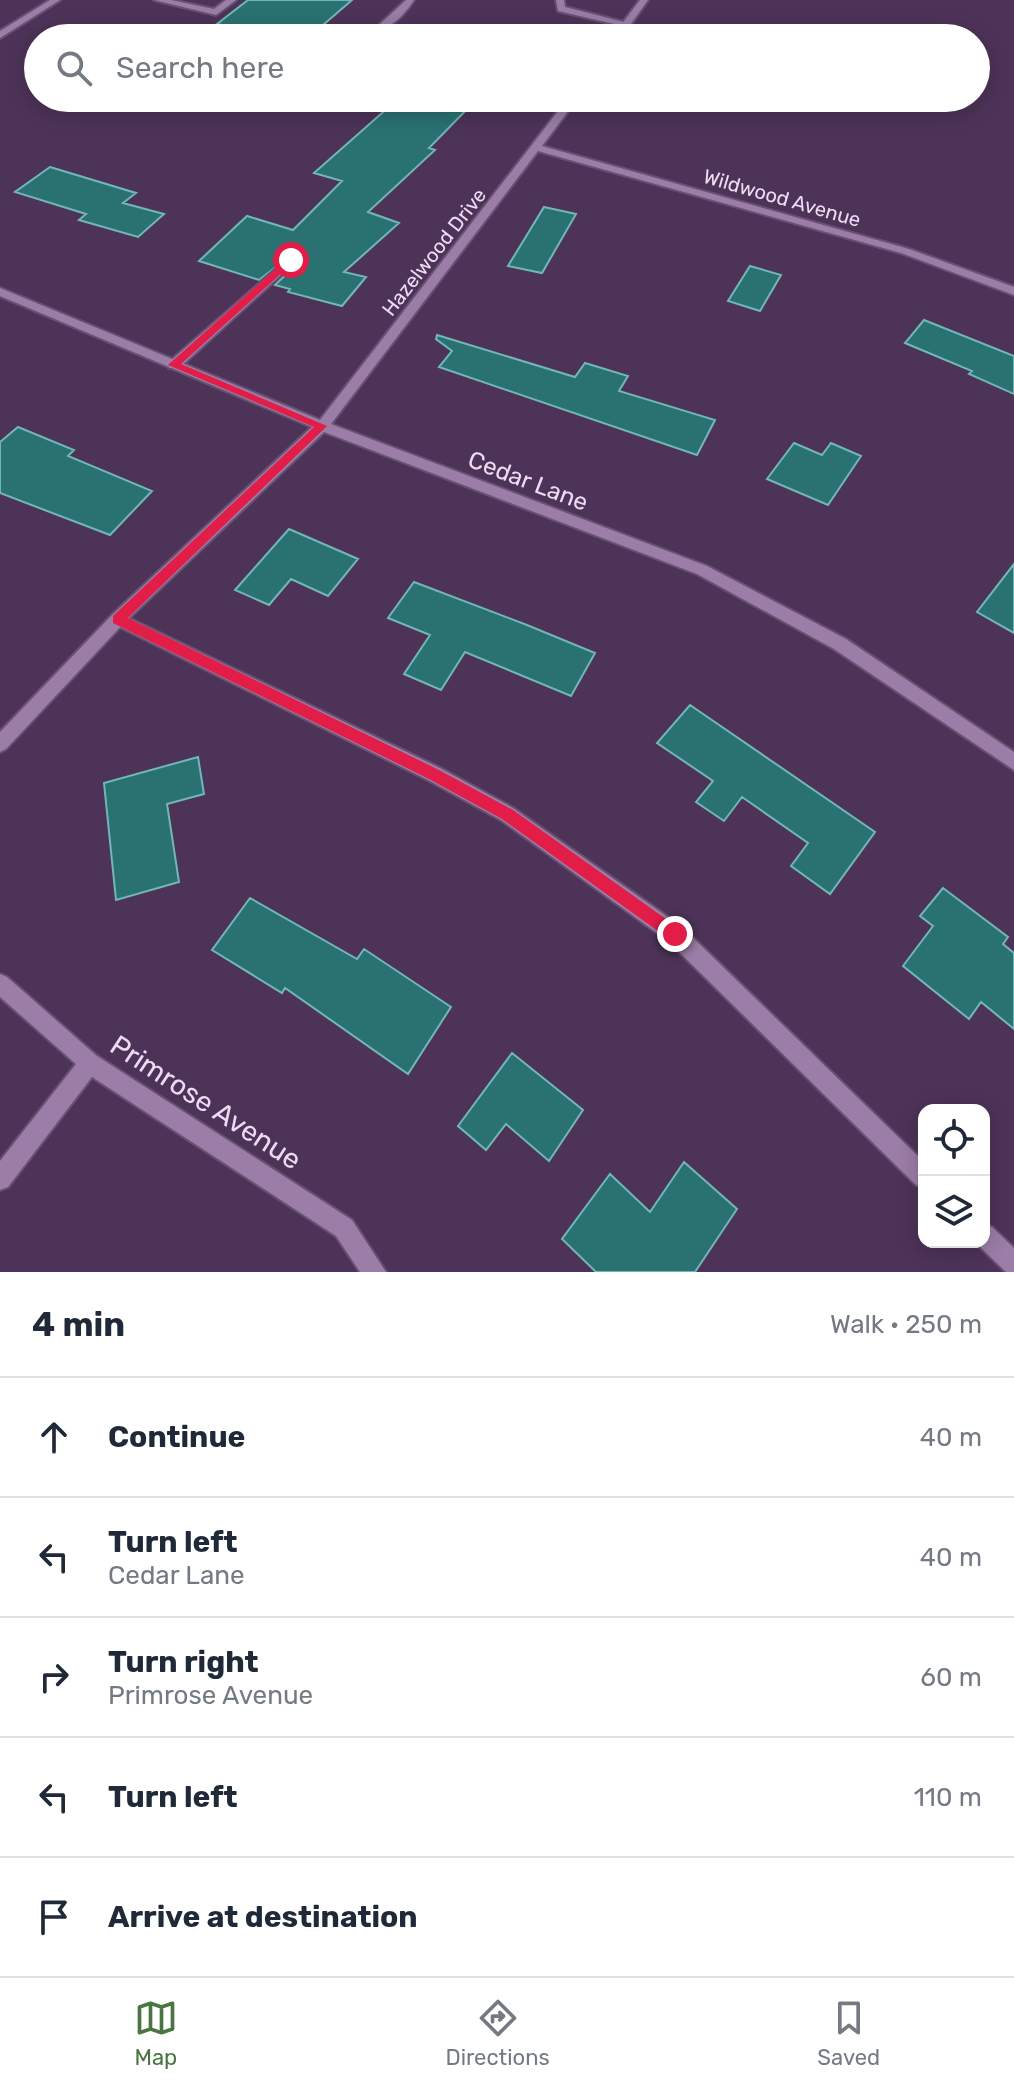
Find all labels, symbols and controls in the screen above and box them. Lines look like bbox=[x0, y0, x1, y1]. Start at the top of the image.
search box bbox=[24, 24, 990, 112]
icon: search bbox=[52, 46, 96, 90]
text: Search here bbox=[116, 50, 284, 86]
street label: Wildwood Avenue bbox=[701, 164, 863, 232]
street label: Hazelwood Drive bbox=[377, 184, 491, 320]
route start bbox=[273, 242, 309, 278]
street label: Cedar Lane bbox=[464, 445, 592, 517]
route end bbox=[657, 916, 693, 952]
street label: Primrose Avenue bbox=[104, 1028, 307, 1176]
map controls bbox=[918, 1104, 990, 1248]
button: locate bbox=[918, 1104, 990, 1176]
button: layers bbox=[918, 1176, 990, 1248]
text: 4 min bbox=[32, 1304, 125, 1345]
text: Walk · 250 m bbox=[830, 1309, 982, 1340]
icon: ahead bbox=[32, 1415, 76, 1459]
text: Continue bbox=[108, 1419, 245, 1455]
text: 40 m bbox=[920, 1422, 982, 1453]
text: Turn left bbox=[108, 1524, 238, 1560]
icon: left bbox=[32, 1535, 76, 1579]
text: 40 m bbox=[920, 1542, 982, 1573]
text: Cedar Lane bbox=[108, 1560, 245, 1591]
text: Turn right bbox=[108, 1644, 259, 1680]
icon: right bbox=[32, 1655, 76, 1699]
text: 60 m bbox=[920, 1662, 982, 1693]
text: Primrose Avenue bbox=[108, 1680, 313, 1711]
icon: left bbox=[32, 1775, 76, 1819]
text: Turn left bbox=[108, 1779, 238, 1815]
text: 110 m bbox=[914, 1782, 982, 1813]
icon: arrive bbox=[32, 1895, 76, 1939]
text: Arrive at destination bbox=[108, 1899, 418, 1935]
tab: Map bbox=[134, 1996, 178, 2071]
tab: Directions bbox=[445, 1996, 550, 2071]
tab: Saved bbox=[817, 1996, 880, 2071]

